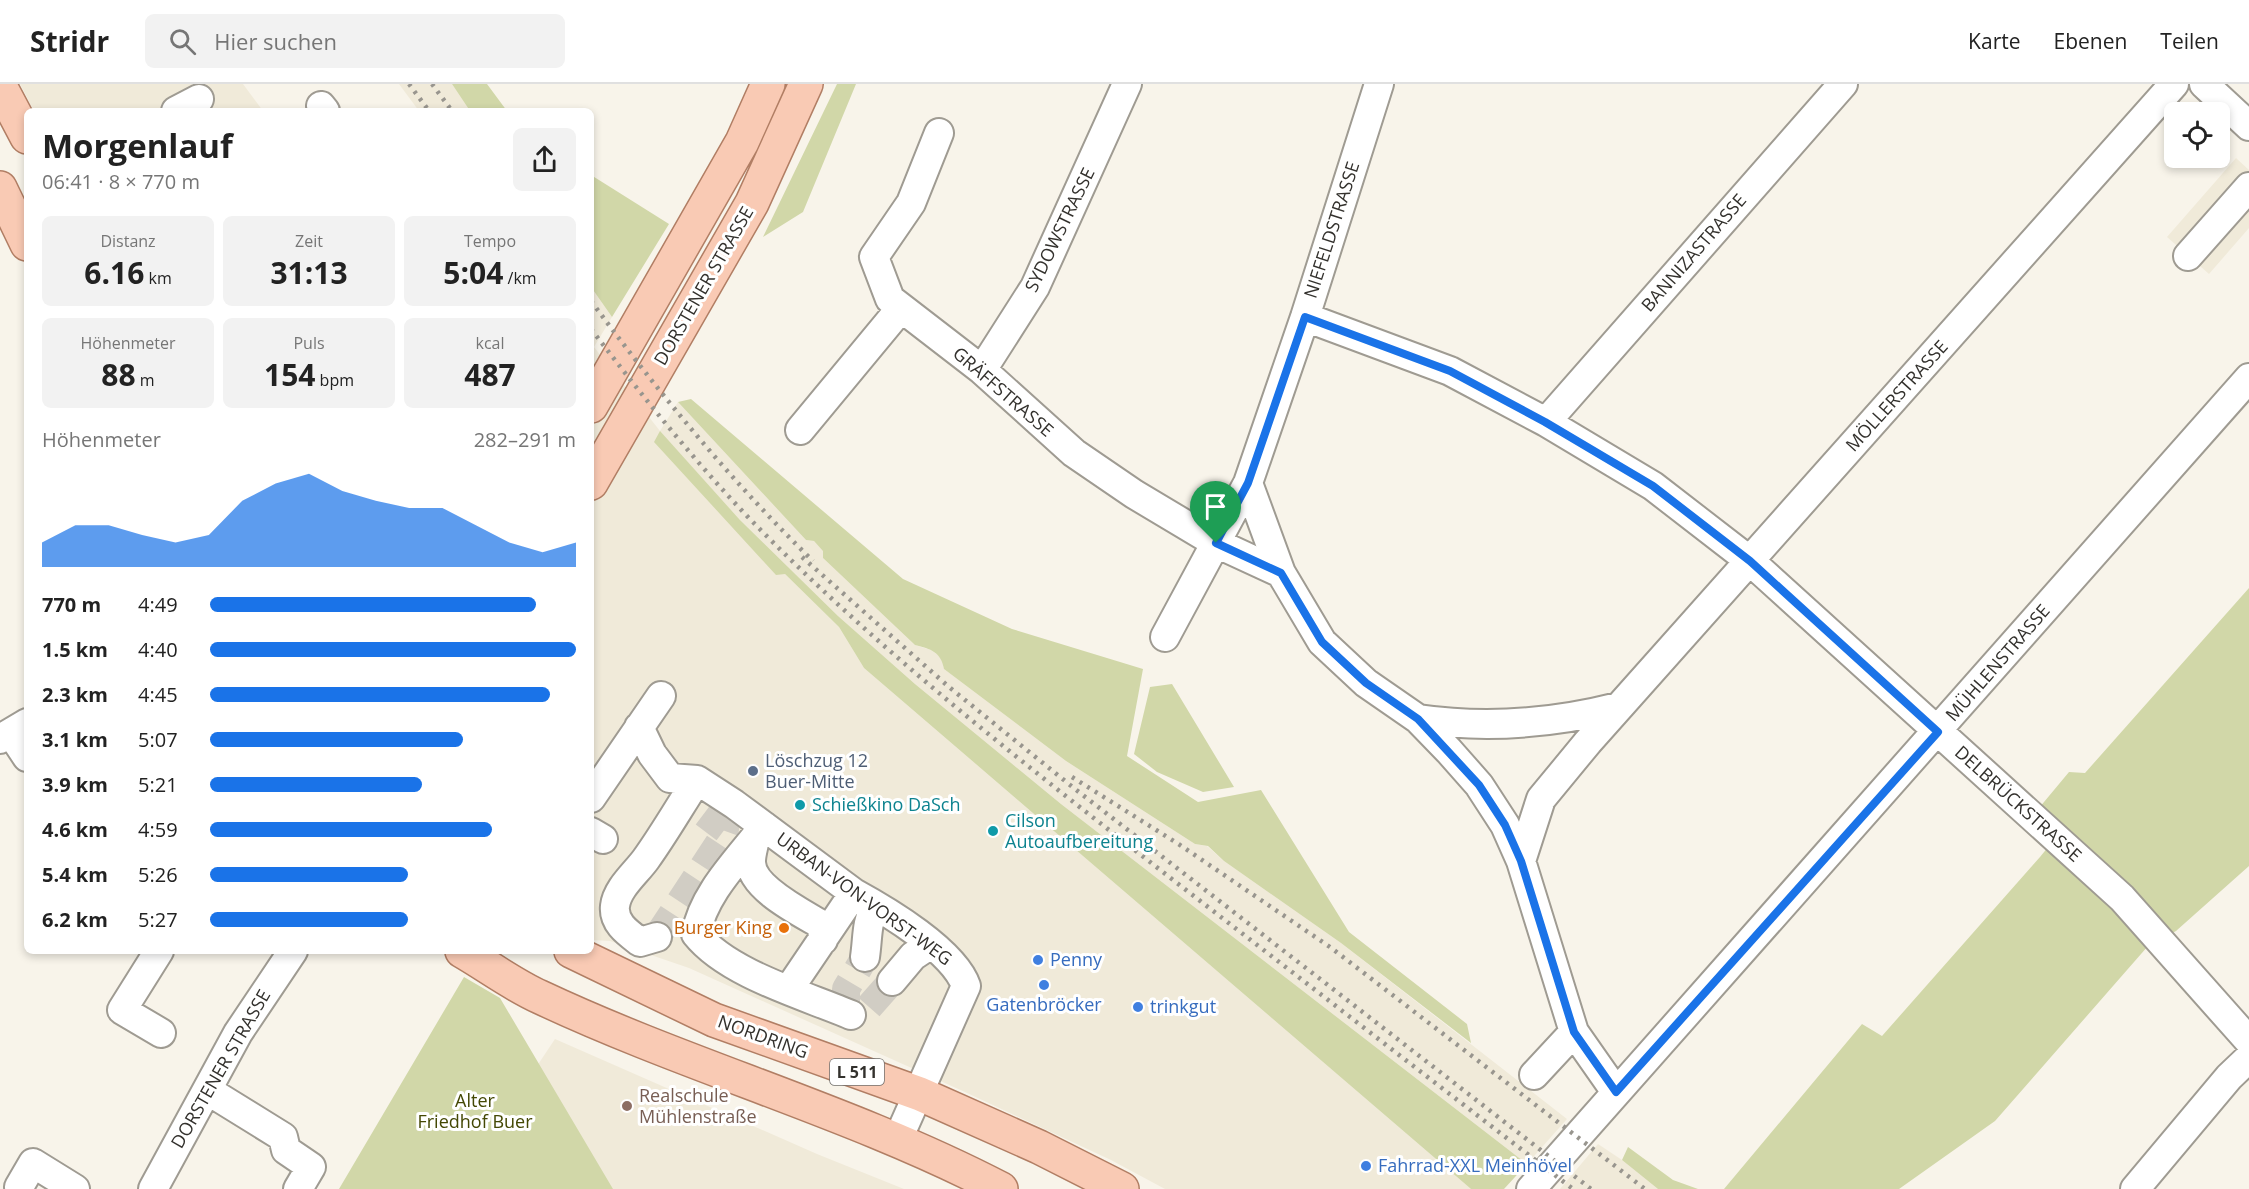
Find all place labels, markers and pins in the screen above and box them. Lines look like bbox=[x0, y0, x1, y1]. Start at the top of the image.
pin bbox=[1190, 481, 1241, 543]
place label: Löschzug 12 Buer-Mitte bbox=[765, 748, 868, 793]
marker: Löschzug 12 Buer-Mitte bbox=[746, 764, 760, 778]
place label: Schießkino DaSch bbox=[812, 792, 961, 816]
marker: Schießkino DaSch bbox=[793, 798, 807, 812]
place label: Cilson Autoaufbereitung bbox=[1005, 808, 1153, 853]
marker: Cilson Autoaufbereitung bbox=[986, 824, 1000, 838]
place label: Burger King bbox=[674, 915, 772, 939]
marker: Burger King bbox=[777, 921, 791, 935]
place label: Penny bbox=[1050, 947, 1103, 971]
marker: Penny bbox=[1031, 953, 1045, 967]
marker: Gatenbröcker bbox=[1037, 978, 1051, 992]
place label: Gatenbröcker bbox=[986, 992, 1102, 1016]
place label: trinkgut bbox=[1150, 994, 1216, 1018]
marker: trinkgut bbox=[1131, 1000, 1145, 1014]
place label: Realschule Mühlenstraße bbox=[639, 1083, 757, 1128]
marker: Realschule Mühlenstraße bbox=[620, 1099, 634, 1113]
place label: Fahrrad-XXL Meinhövel bbox=[1378, 1153, 1572, 1177]
marker: Fahrrad-XXL Meinhövel bbox=[1359, 1159, 1373, 1173]

